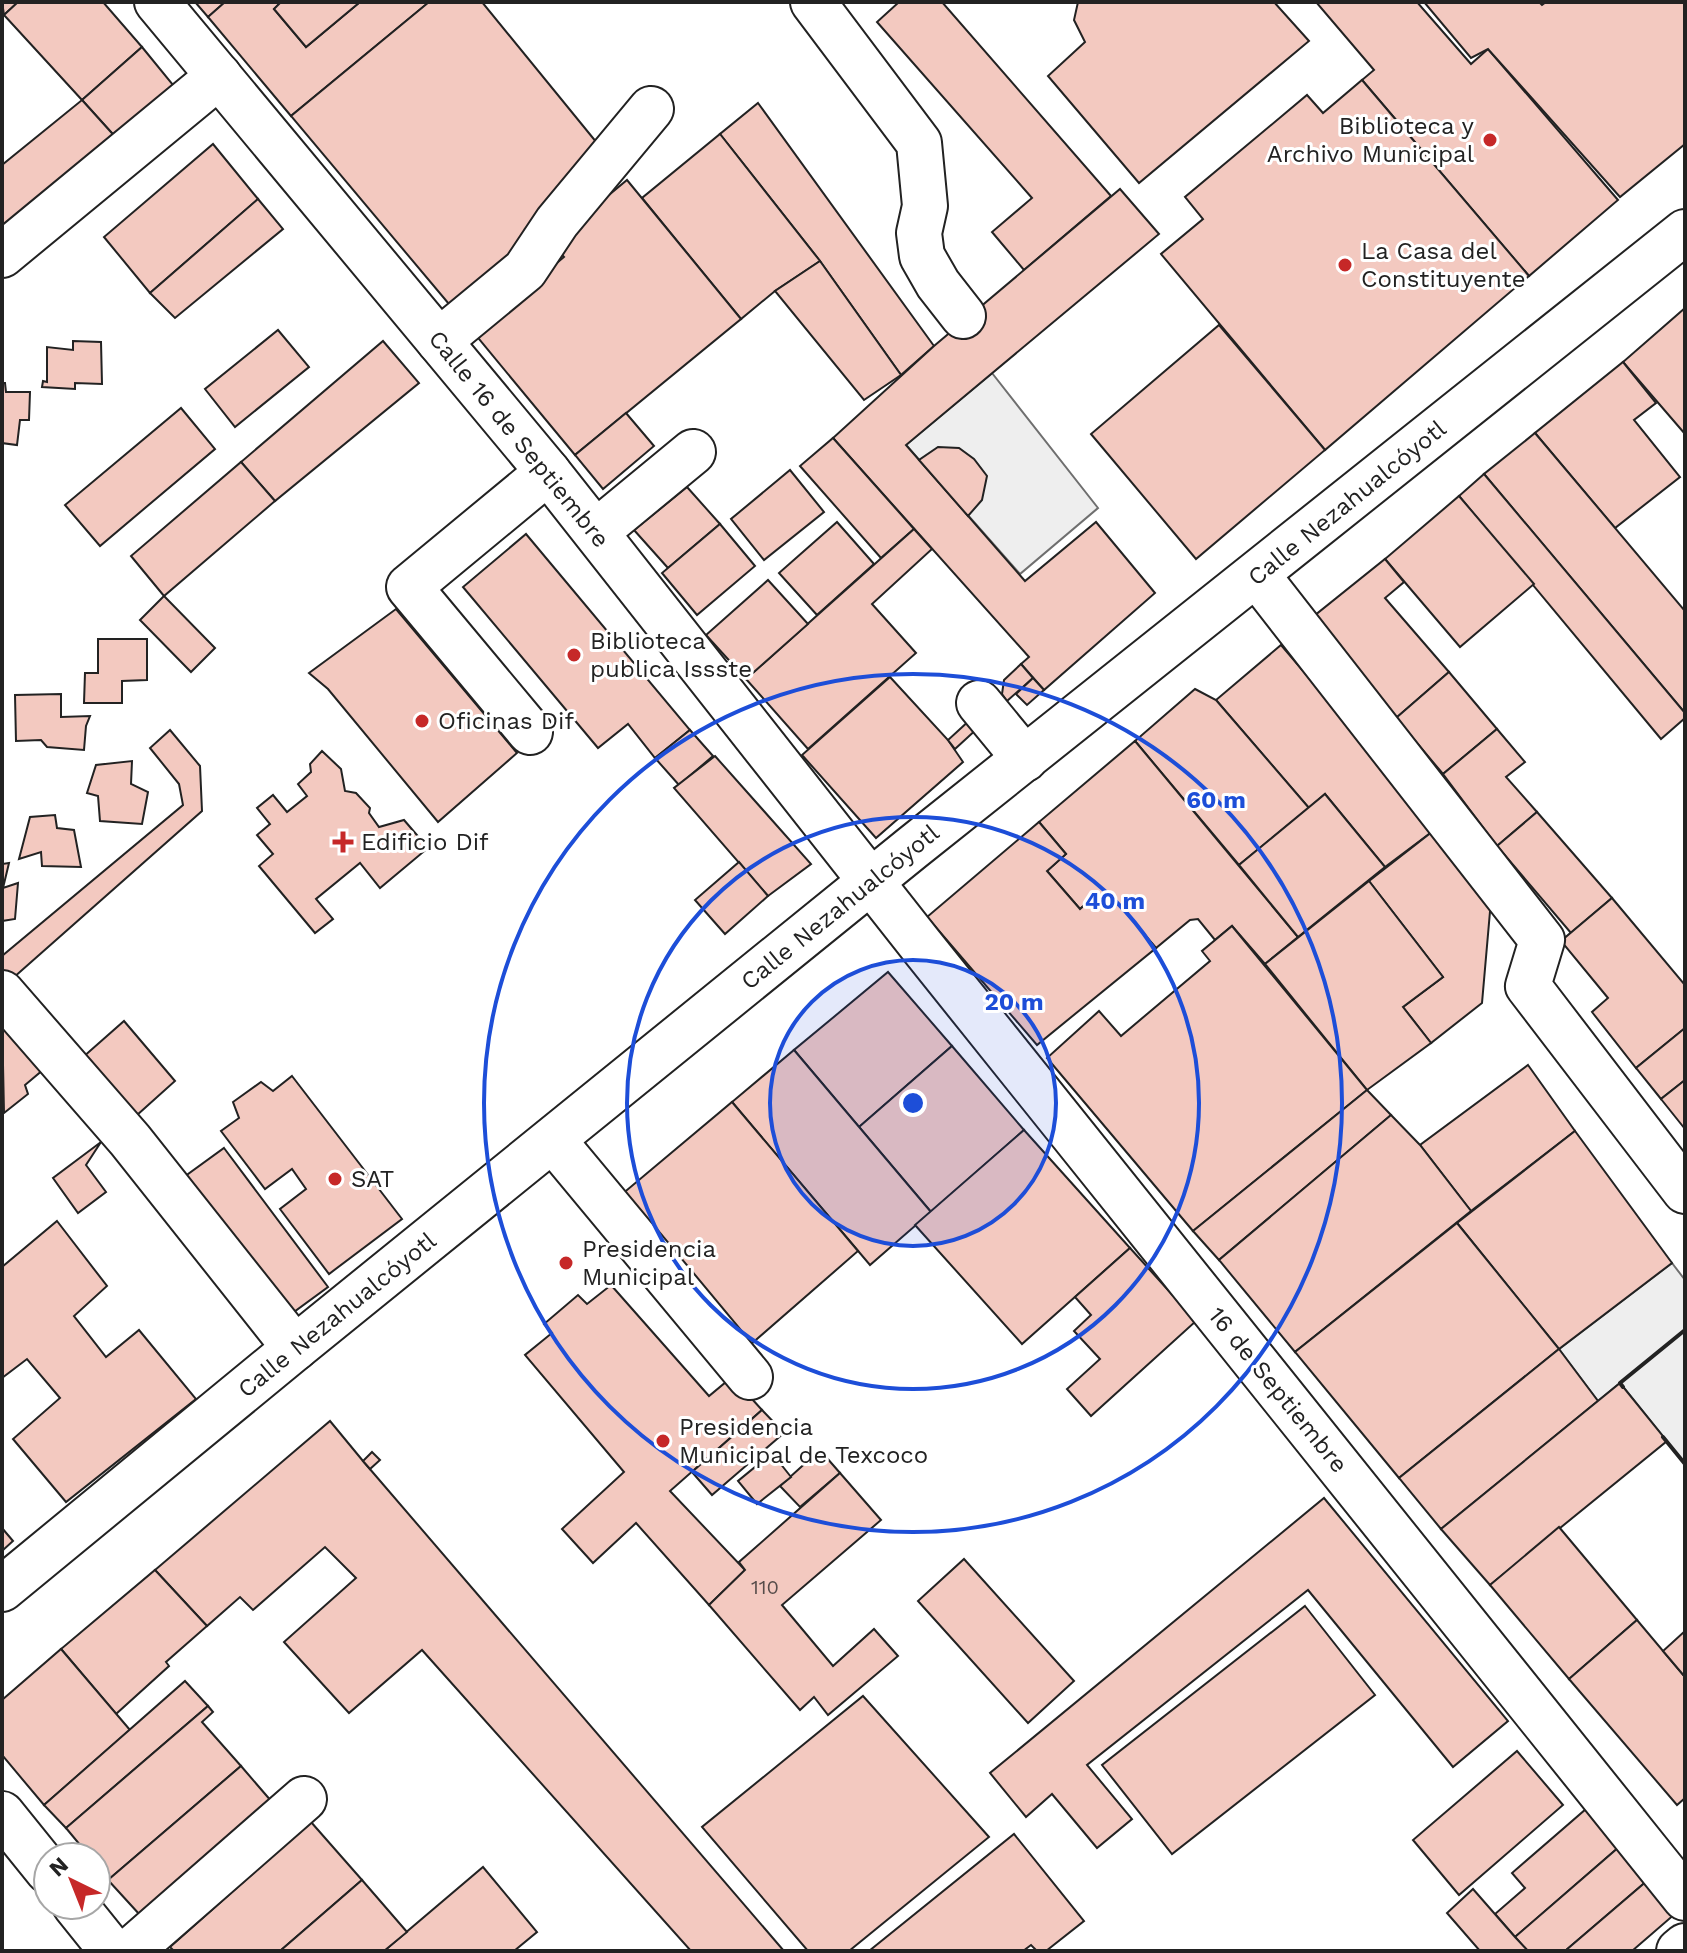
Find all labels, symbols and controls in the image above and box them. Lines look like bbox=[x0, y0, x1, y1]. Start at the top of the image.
place label: Biblioteca y Archivo Municipal bbox=[1267, 112, 1475, 168]
marker: Biblioteca y Archivo Municipal bbox=[1481, 131, 1499, 149]
place label: La Casa del Constituyente bbox=[1361, 237, 1526, 293]
marker: La Casa del Constituyente bbox=[1336, 256, 1354, 274]
street label: Calle 16 de Septiembre bbox=[423, 325, 615, 553]
street label: Calle Nezahualcóyotl bbox=[1242, 414, 1452, 591]
place label: Biblioteca publica Issste bbox=[590, 627, 752, 683]
marker: Biblioteca publica Issste bbox=[565, 646, 583, 664]
place label: Oficinas Dif bbox=[438, 707, 574, 735]
marker: Oficinas Dif bbox=[413, 712, 431, 730]
text: 60 m bbox=[1186, 786, 1246, 814]
street label: Calle Nezahualcóyotl bbox=[735, 818, 945, 995]
place label: Edificio Dif bbox=[361, 828, 489, 856]
marker: Edificio Dif bbox=[332, 831, 354, 853]
text: 40 m bbox=[1085, 887, 1145, 915]
text: 20 m bbox=[984, 988, 1044, 1016]
centre of rings bbox=[899, 1089, 927, 1117]
place label: SAT bbox=[351, 1165, 394, 1193]
marker: SAT bbox=[326, 1170, 344, 1188]
street label: Calle Nezahualcóyotl bbox=[232, 1226, 442, 1403]
place label: Presidencia Municipal bbox=[582, 1235, 716, 1291]
marker: Presidencia Municipal bbox=[557, 1254, 575, 1272]
street label: 16 de Septiembre bbox=[1203, 1302, 1353, 1478]
place label: Presidencia Municipal de Texcoco bbox=[679, 1413, 928, 1469]
marker: Presidencia Municipal de Texcoco bbox=[654, 1432, 672, 1450]
house number: 110 bbox=[751, 1575, 779, 1599]
north arrow bbox=[32, 1841, 112, 1921]
text: N bbox=[44, 1852, 73, 1881]

